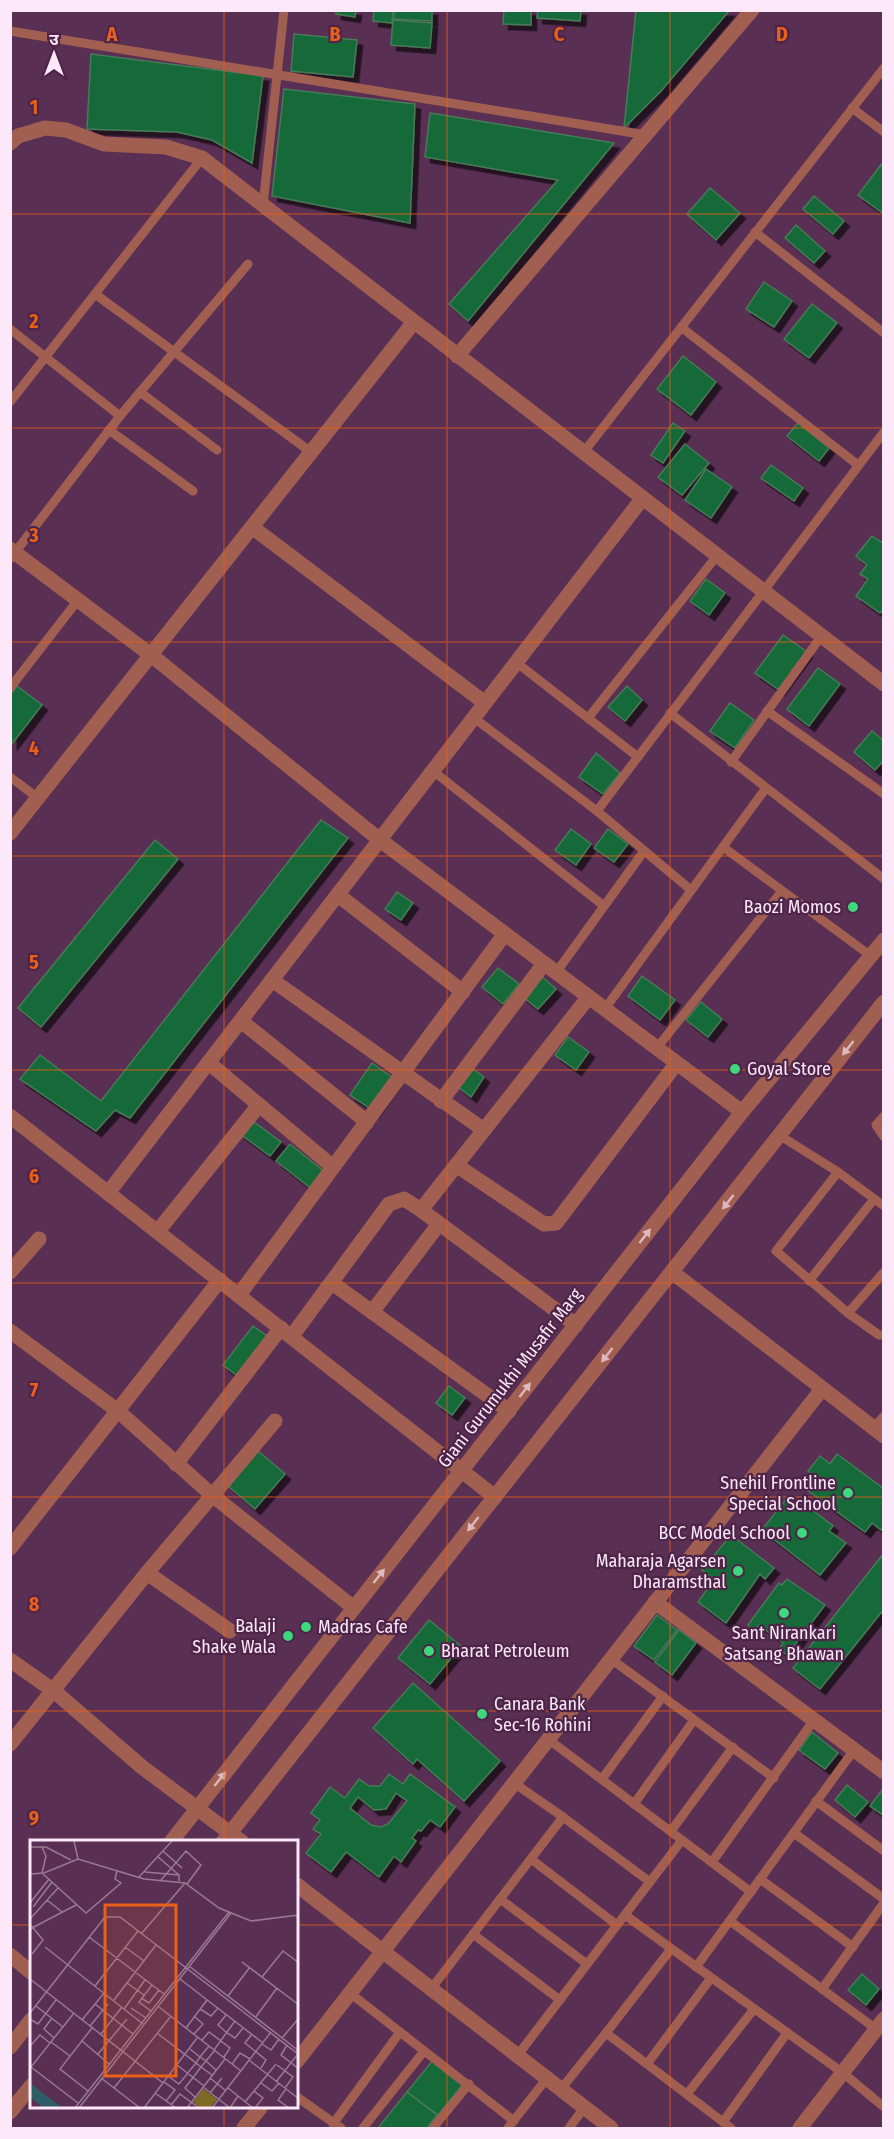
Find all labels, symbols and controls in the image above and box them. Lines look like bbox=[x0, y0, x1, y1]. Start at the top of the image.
text: A bbox=[106, 22, 119, 46]
text: B bbox=[329, 22, 341, 46]
text: C bbox=[554, 22, 565, 46]
text: D bbox=[776, 22, 788, 46]
north arrow bbox=[24, 24, 84, 84]
text: उ bbox=[49, 30, 59, 49]
text: 1 bbox=[30, 95, 38, 119]
text: 2 bbox=[28, 309, 39, 333]
text: 3 bbox=[28, 523, 39, 547]
text: 4 bbox=[29, 736, 39, 760]
place label: Baozi Momos bbox=[744, 896, 841, 918]
marker: Baozi Momos bbox=[846, 900, 860, 914]
text: 5 bbox=[29, 950, 39, 974]
one-way arrow bbox=[842, 1040, 854, 1055]
place label: Goyal Store bbox=[747, 1058, 831, 1080]
marker: Goyal Store bbox=[728, 1062, 742, 1076]
text: 6 bbox=[29, 1164, 39, 1188]
one-way arrow bbox=[722, 1194, 734, 1209]
one-way arrow bbox=[639, 1228, 652, 1244]
street label: Giani Gurumukhi Musafir Marg bbox=[433, 1283, 587, 1472]
one-way arrow bbox=[601, 1347, 613, 1362]
text: 7 bbox=[30, 1378, 39, 1402]
one-way arrow bbox=[519, 1382, 531, 1397]
place label: Snehil Frontline Special School bbox=[720, 1472, 836, 1515]
marker: Snehil Frontline Special School bbox=[841, 1486, 855, 1500]
one-way arrow bbox=[468, 1517, 480, 1532]
place label: BCC Model School bbox=[658, 1522, 790, 1544]
marker: BCC Model School bbox=[795, 1526, 809, 1540]
place label: Maharaja Agarsen Dharamsthal bbox=[596, 1550, 726, 1593]
marker: Maharaja Agarsen Dharamsthal bbox=[731, 1564, 745, 1578]
one-way arrow bbox=[373, 1569, 385, 1584]
text: 8 bbox=[29, 1592, 40, 1616]
marker: Sant Nirankari Satsang Bhawan bbox=[777, 1606, 791, 1620]
place label: Balaji Shake Wala bbox=[192, 1615, 276, 1658]
place label: Madras Cafe bbox=[318, 1616, 408, 1638]
marker: Madras Cafe bbox=[299, 1620, 313, 1634]
place label: Sant Nirankari Satsang Bhawan bbox=[724, 1622, 844, 1665]
marker: Balaji Shake Wala bbox=[281, 1629, 295, 1643]
place label: Bharat Petroleum bbox=[441, 1640, 570, 1662]
marker: Bharat Petroleum bbox=[422, 1644, 436, 1658]
place label: Canara Bank Sec-16 Rohini bbox=[494, 1693, 591, 1736]
marker: Canara Bank Sec-16 Rohini bbox=[475, 1707, 489, 1721]
one-way arrow bbox=[214, 1772, 226, 1787]
text: 9 bbox=[29, 1806, 39, 1830]
inset map bbox=[30, 1840, 298, 2109]

